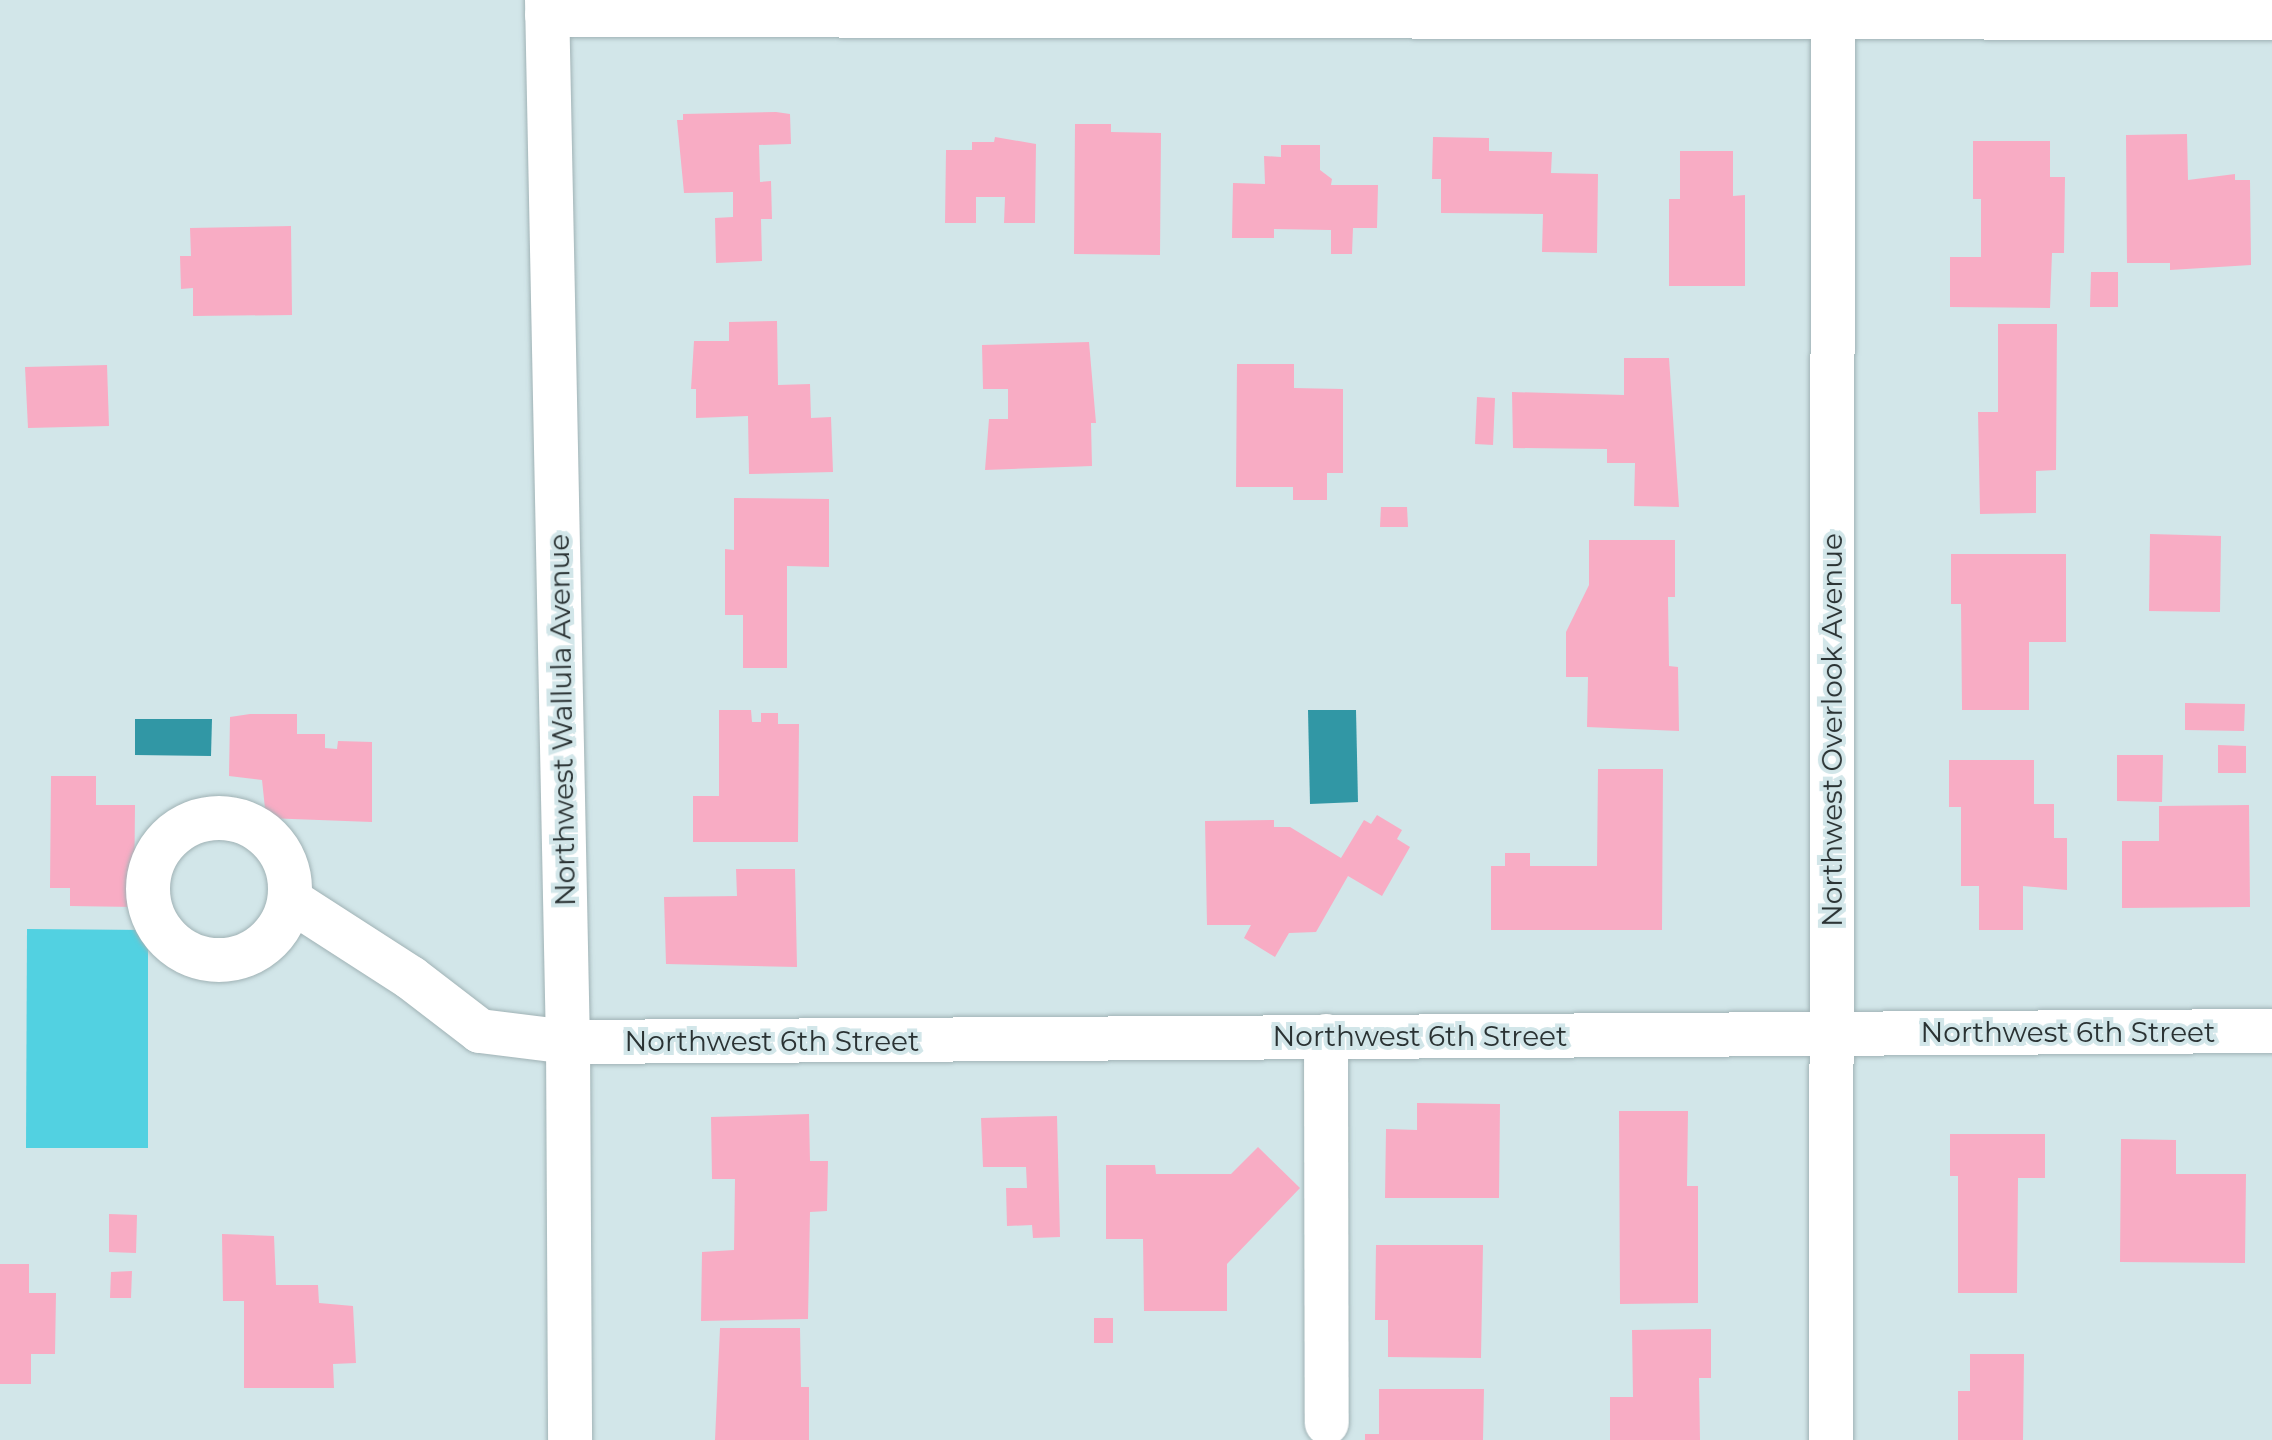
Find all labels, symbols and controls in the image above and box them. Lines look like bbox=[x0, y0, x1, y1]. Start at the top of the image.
street label: Northwest Wallula Avenue bbox=[542, 533, 582, 907]
street label: Northwest Overlook Avenue bbox=[1815, 533, 1849, 927]
street label: Northwest 6th Street bbox=[1921, 1015, 2215, 1049]
street label: Northwest 6th Street bbox=[1273, 1019, 1567, 1053]
street label: Northwest 6th Street bbox=[625, 1024, 919, 1058]

